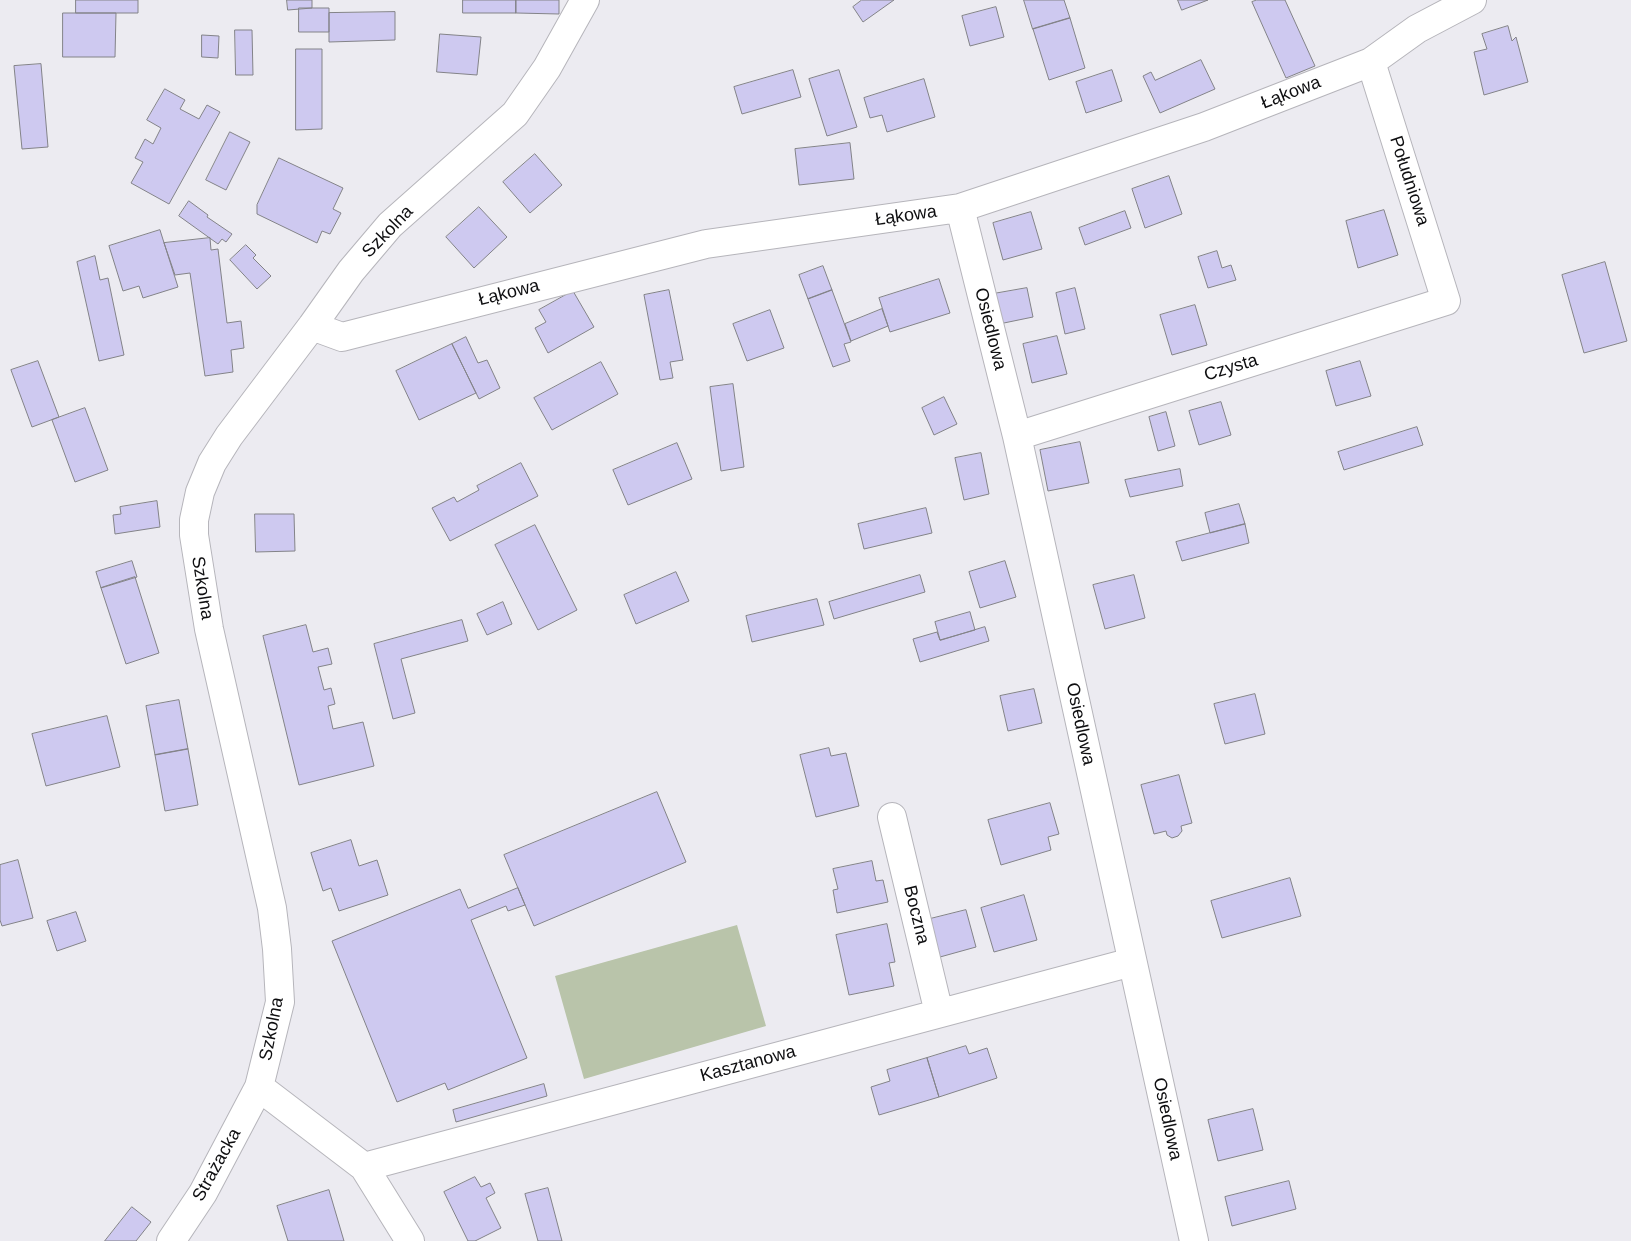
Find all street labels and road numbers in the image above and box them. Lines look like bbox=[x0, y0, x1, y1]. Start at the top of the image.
street label: Łąkowa bbox=[1258, 72, 1324, 114]
street label: Południowa bbox=[1384, 133, 1434, 229]
street label: Szkolna bbox=[358, 201, 418, 263]
street label: Łąkowa bbox=[874, 201, 938, 231]
street label: Łąkowa bbox=[476, 275, 542, 311]
street label: Osiedlowa bbox=[969, 286, 1011, 372]
street label: Czysta bbox=[1202, 350, 1260, 386]
street label: Szkolna bbox=[186, 555, 218, 621]
street label: Osiedlowa bbox=[1061, 681, 1099, 767]
street label: Boczna bbox=[898, 883, 934, 947]
street label: Szkolna bbox=[255, 996, 289, 1062]
street label: Kasztanowa bbox=[698, 1041, 798, 1087]
street label: Osiedlowa bbox=[1148, 1076, 1186, 1162]
street label: Strażacka bbox=[188, 1125, 246, 1205]

